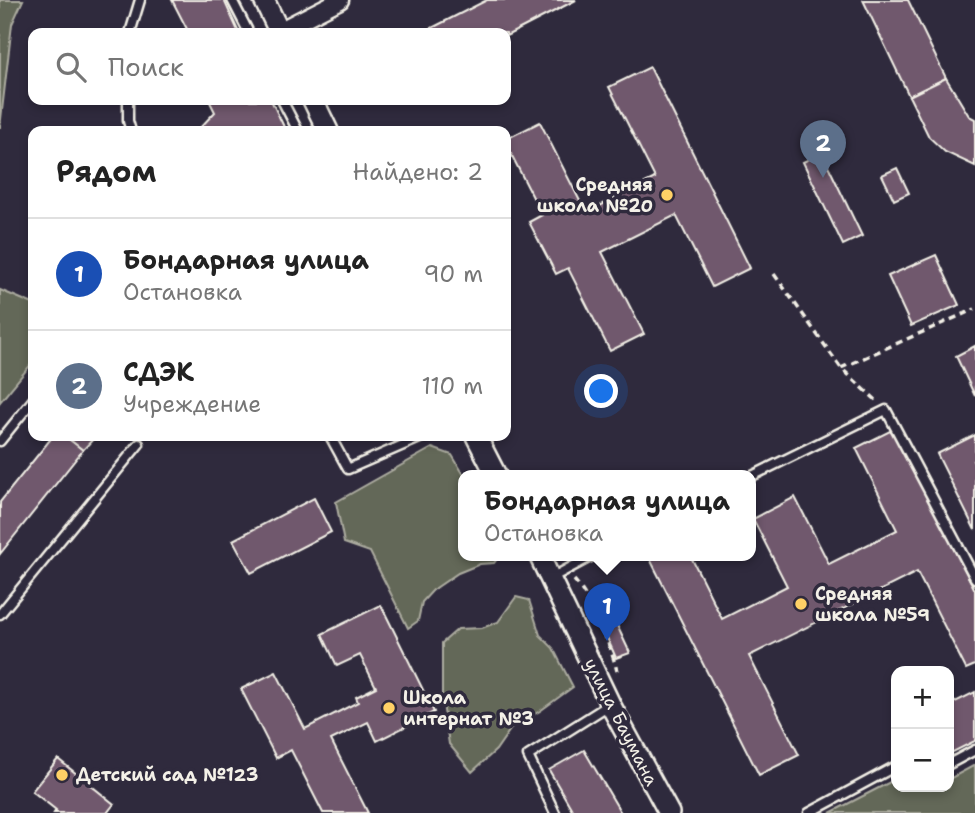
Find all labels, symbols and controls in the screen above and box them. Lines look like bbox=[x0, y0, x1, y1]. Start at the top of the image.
search box bbox=[28, 28, 511, 105]
icon: search bbox=[52, 48, 90, 86]
text: Поиск bbox=[108, 49, 184, 84]
pin: 2 bbox=[800, 120, 846, 178]
text: Рядом bbox=[56, 151, 156, 192]
text: Найдено: 2 bbox=[353, 157, 483, 187]
place label: Средняя школа №20 bbox=[537, 173, 653, 218]
marker: Средняя школа №20 bbox=[659, 187, 675, 203]
text: Бондарная улица bbox=[123, 242, 369, 277]
text: 1 bbox=[74, 259, 84, 289]
text: 90 m bbox=[423, 259, 483, 289]
text: Остановка bbox=[123, 277, 242, 307]
text: СДЭК bbox=[123, 354, 194, 389]
text: 2 bbox=[71, 371, 87, 401]
text: 110 m bbox=[421, 371, 483, 401]
your location bbox=[584, 374, 618, 408]
text: Учреждение bbox=[123, 389, 261, 419]
popup bbox=[458, 470, 756, 561]
text: Бондарная улица bbox=[484, 483, 730, 518]
text: Остановка bbox=[484, 518, 603, 548]
place label: Средняя школа №59 bbox=[815, 582, 930, 627]
pin: 1 bbox=[584, 583, 630, 641]
marker: Средняя школа №59 bbox=[793, 596, 809, 612]
street label: улица Баумана bbox=[578, 654, 664, 790]
map controls bbox=[891, 666, 954, 792]
button: + bbox=[891, 666, 954, 729]
place label: Школа интернат №3 bbox=[403, 686, 534, 731]
marker: Школа интернат №3 bbox=[381, 700, 397, 716]
button: − bbox=[891, 729, 954, 792]
place label: Детский сад №123 bbox=[76, 763, 258, 787]
marker: Детский сад №123 bbox=[54, 767, 70, 783]

